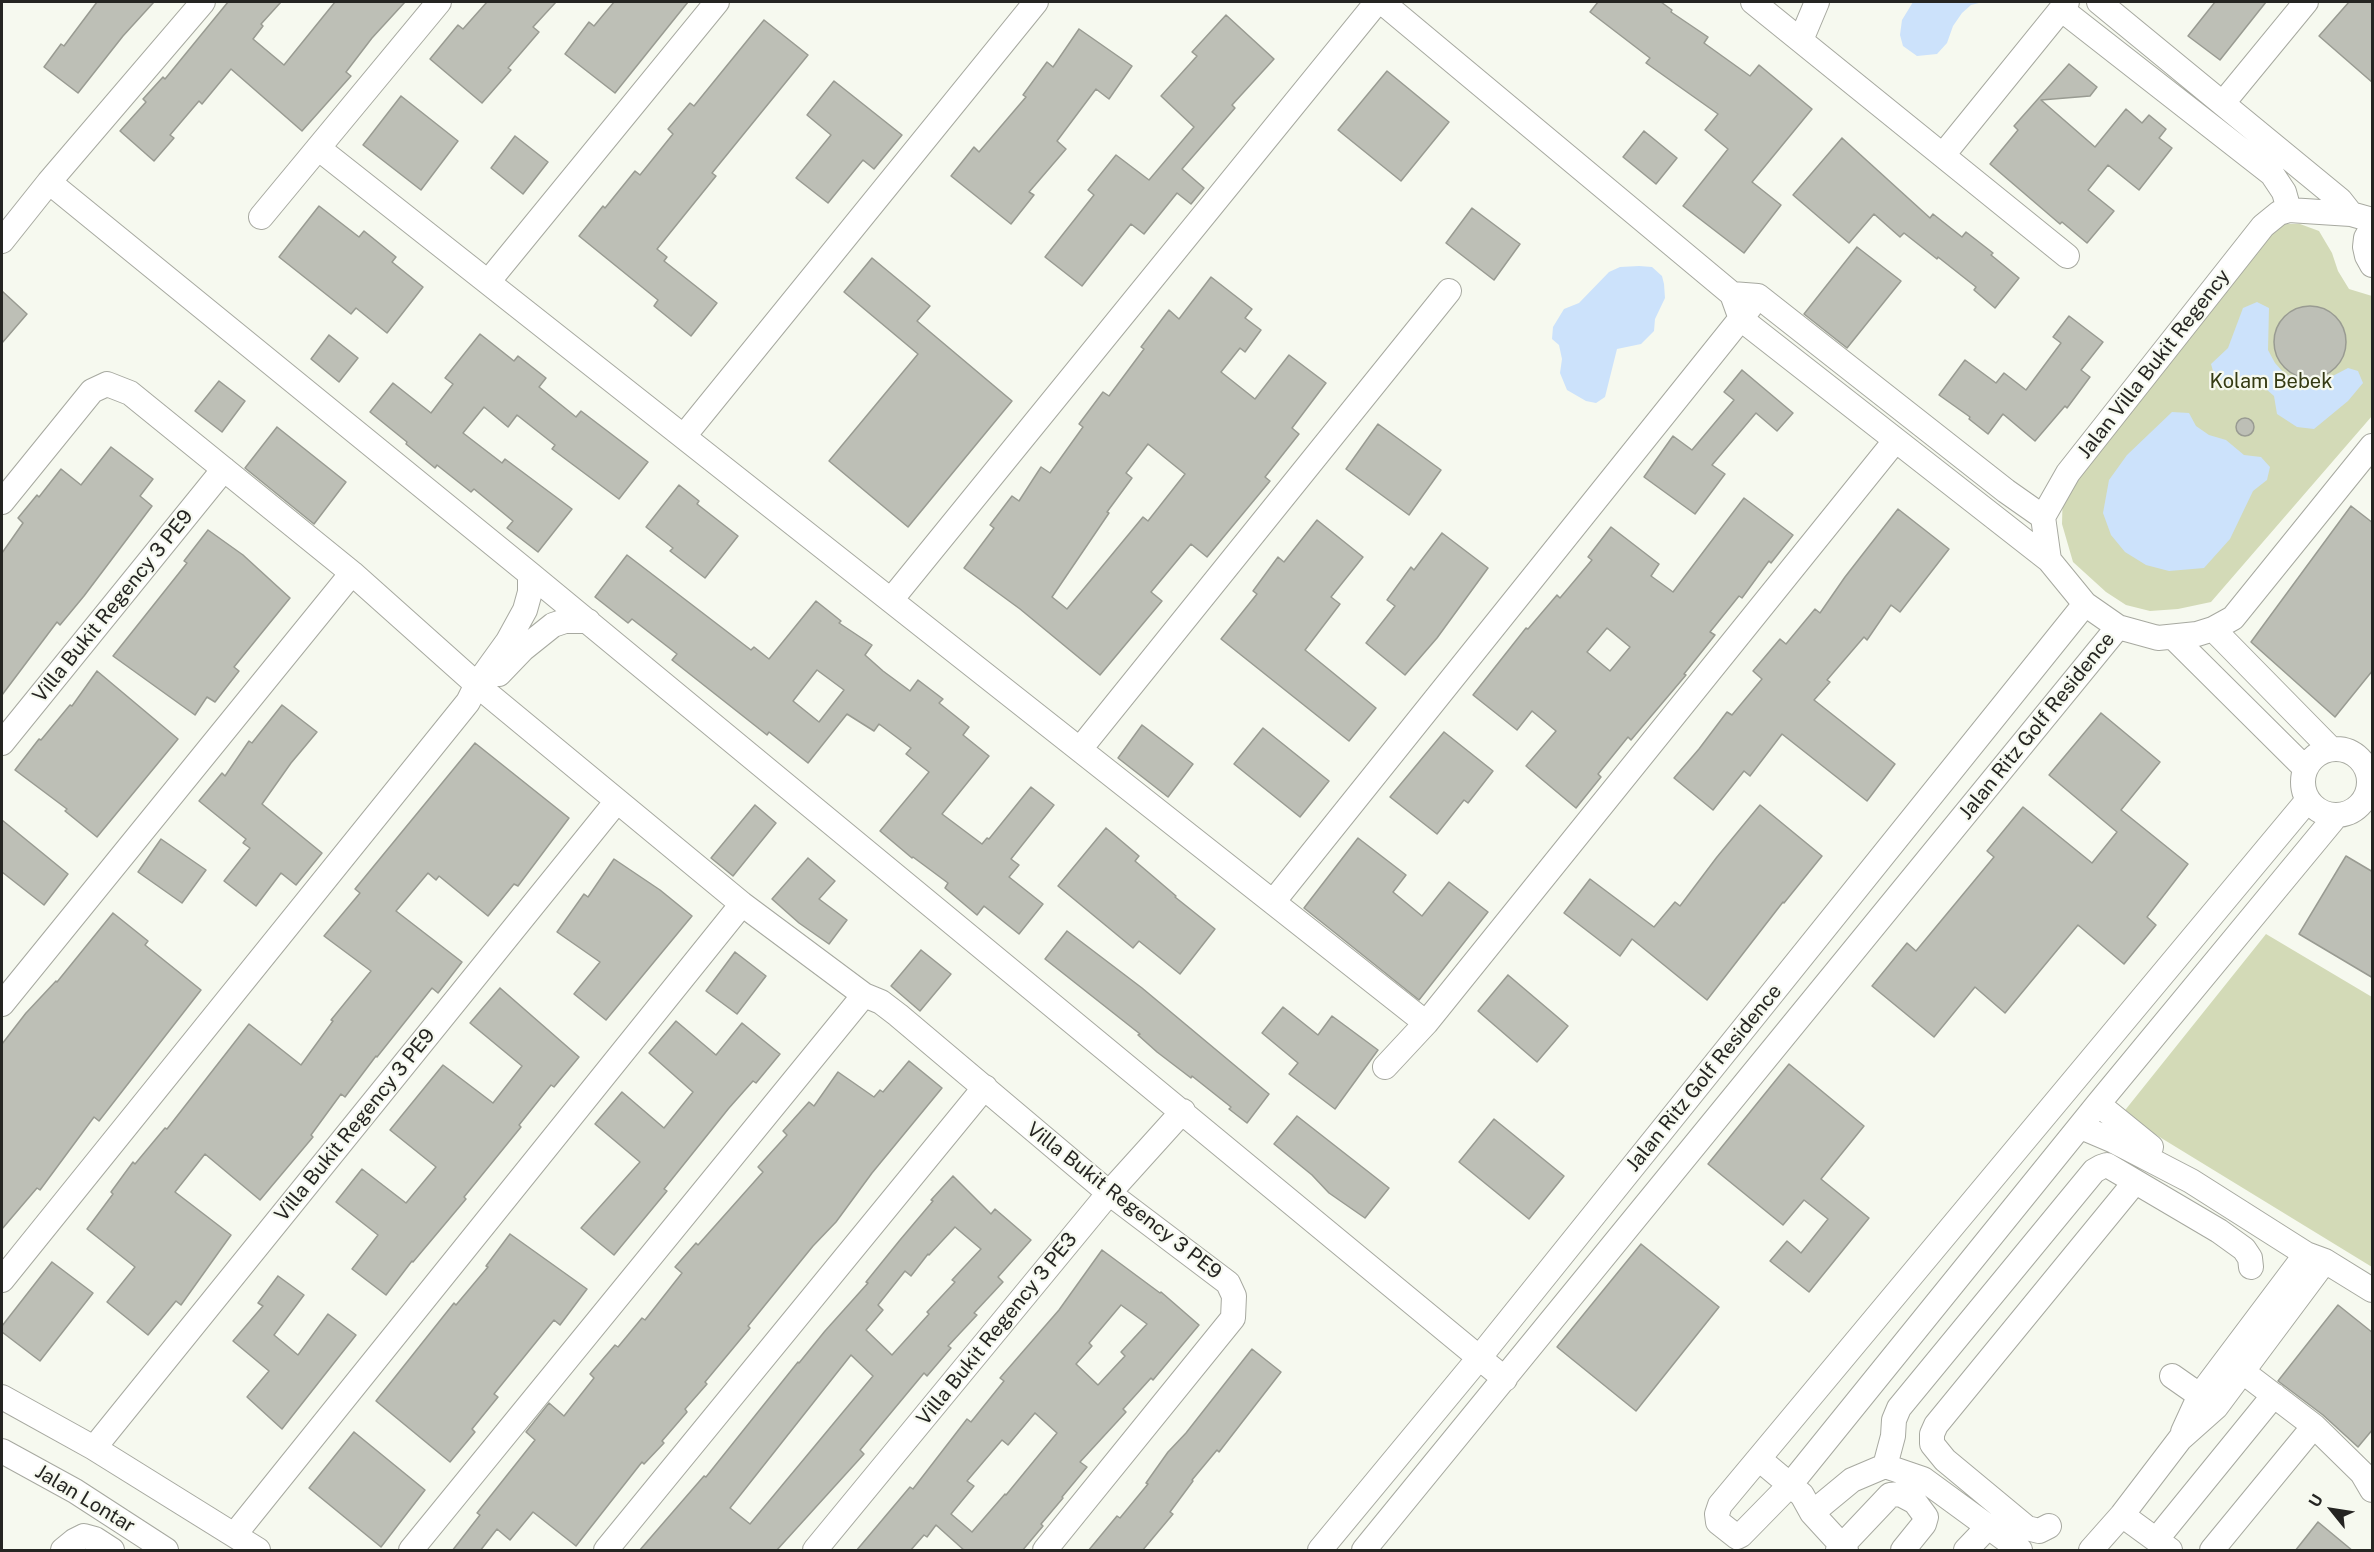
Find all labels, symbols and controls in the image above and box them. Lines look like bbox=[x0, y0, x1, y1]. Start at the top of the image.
street label: Jalan Villa Bukit Regency bbox=[2073, 265, 2235, 463]
park label: Kolam Bebek bbox=[2210, 370, 2332, 394]
street label: Villa Bukit Regency 3 PE9 bbox=[28, 505, 198, 707]
street label: Jalan Ritz Golf Residence bbox=[1954, 628, 2120, 824]
street label: Jalan Ritz Golf Residence bbox=[1621, 980, 1787, 1176]
street label: Villa Bukit Regency 3 PE9 bbox=[270, 1024, 440, 1226]
street label: Villa Bukit Regency 3 PE9 bbox=[1022, 1117, 1226, 1285]
street label: Villa Bukit Regency 3 PE3 bbox=[912, 1228, 1082, 1430]
street label: Jalan Lontar bbox=[31, 1460, 139, 1538]
north arrow bbox=[2302, 1480, 2362, 1540]
text: U bbox=[2305, 1491, 2327, 1511]

